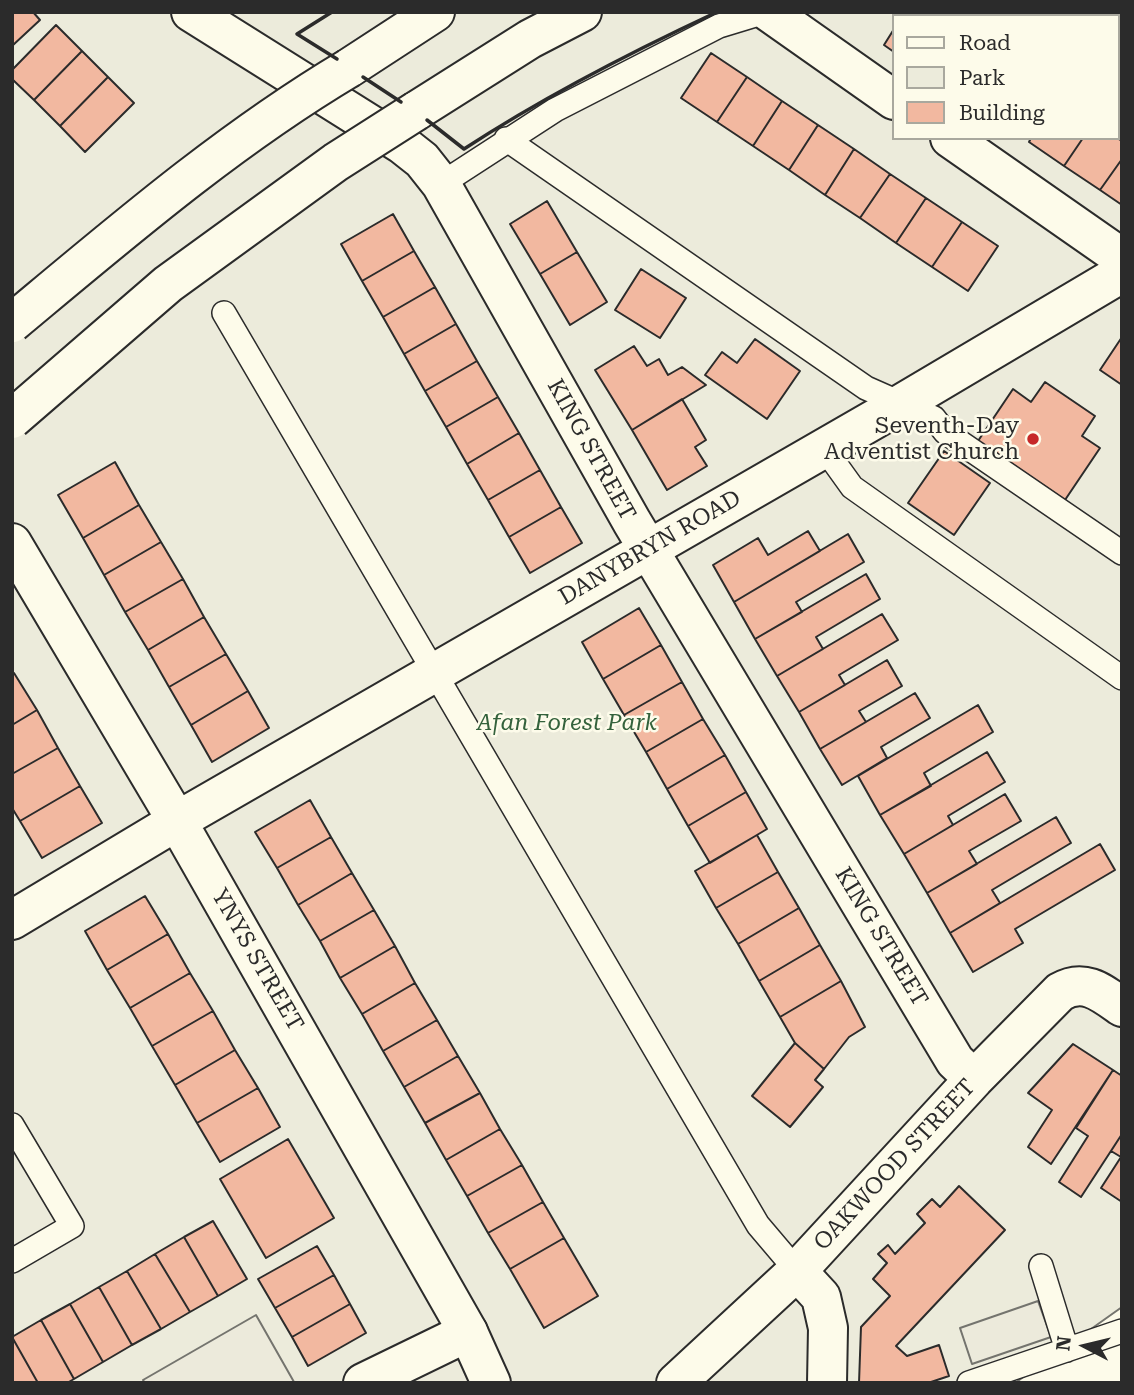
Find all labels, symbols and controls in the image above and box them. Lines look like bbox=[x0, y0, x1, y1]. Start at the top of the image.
legend bbox=[892, 14, 1120, 140]
text: Road bbox=[959, 31, 1011, 55]
text: Park bbox=[959, 66, 1005, 90]
text: Building bbox=[959, 101, 1045, 125]
street label: KING STREET bbox=[541, 374, 641, 526]
place label: Seventh-Day Adventist Church bbox=[824, 412, 1019, 466]
marker: Seventh-Day Adventist Church bbox=[1025, 431, 1041, 447]
street label: DANYBRYN ROAD bbox=[554, 485, 746, 611]
park label: Afan Forest Park bbox=[477, 709, 657, 737]
street label: KING STREET bbox=[829, 862, 933, 1012]
street label: YNYS STREET bbox=[205, 884, 309, 1036]
street label: OAKWOOD STREET bbox=[809, 1074, 981, 1256]
north arrow bbox=[1050, 1311, 1120, 1381]
text: N bbox=[1051, 1335, 1076, 1352]

